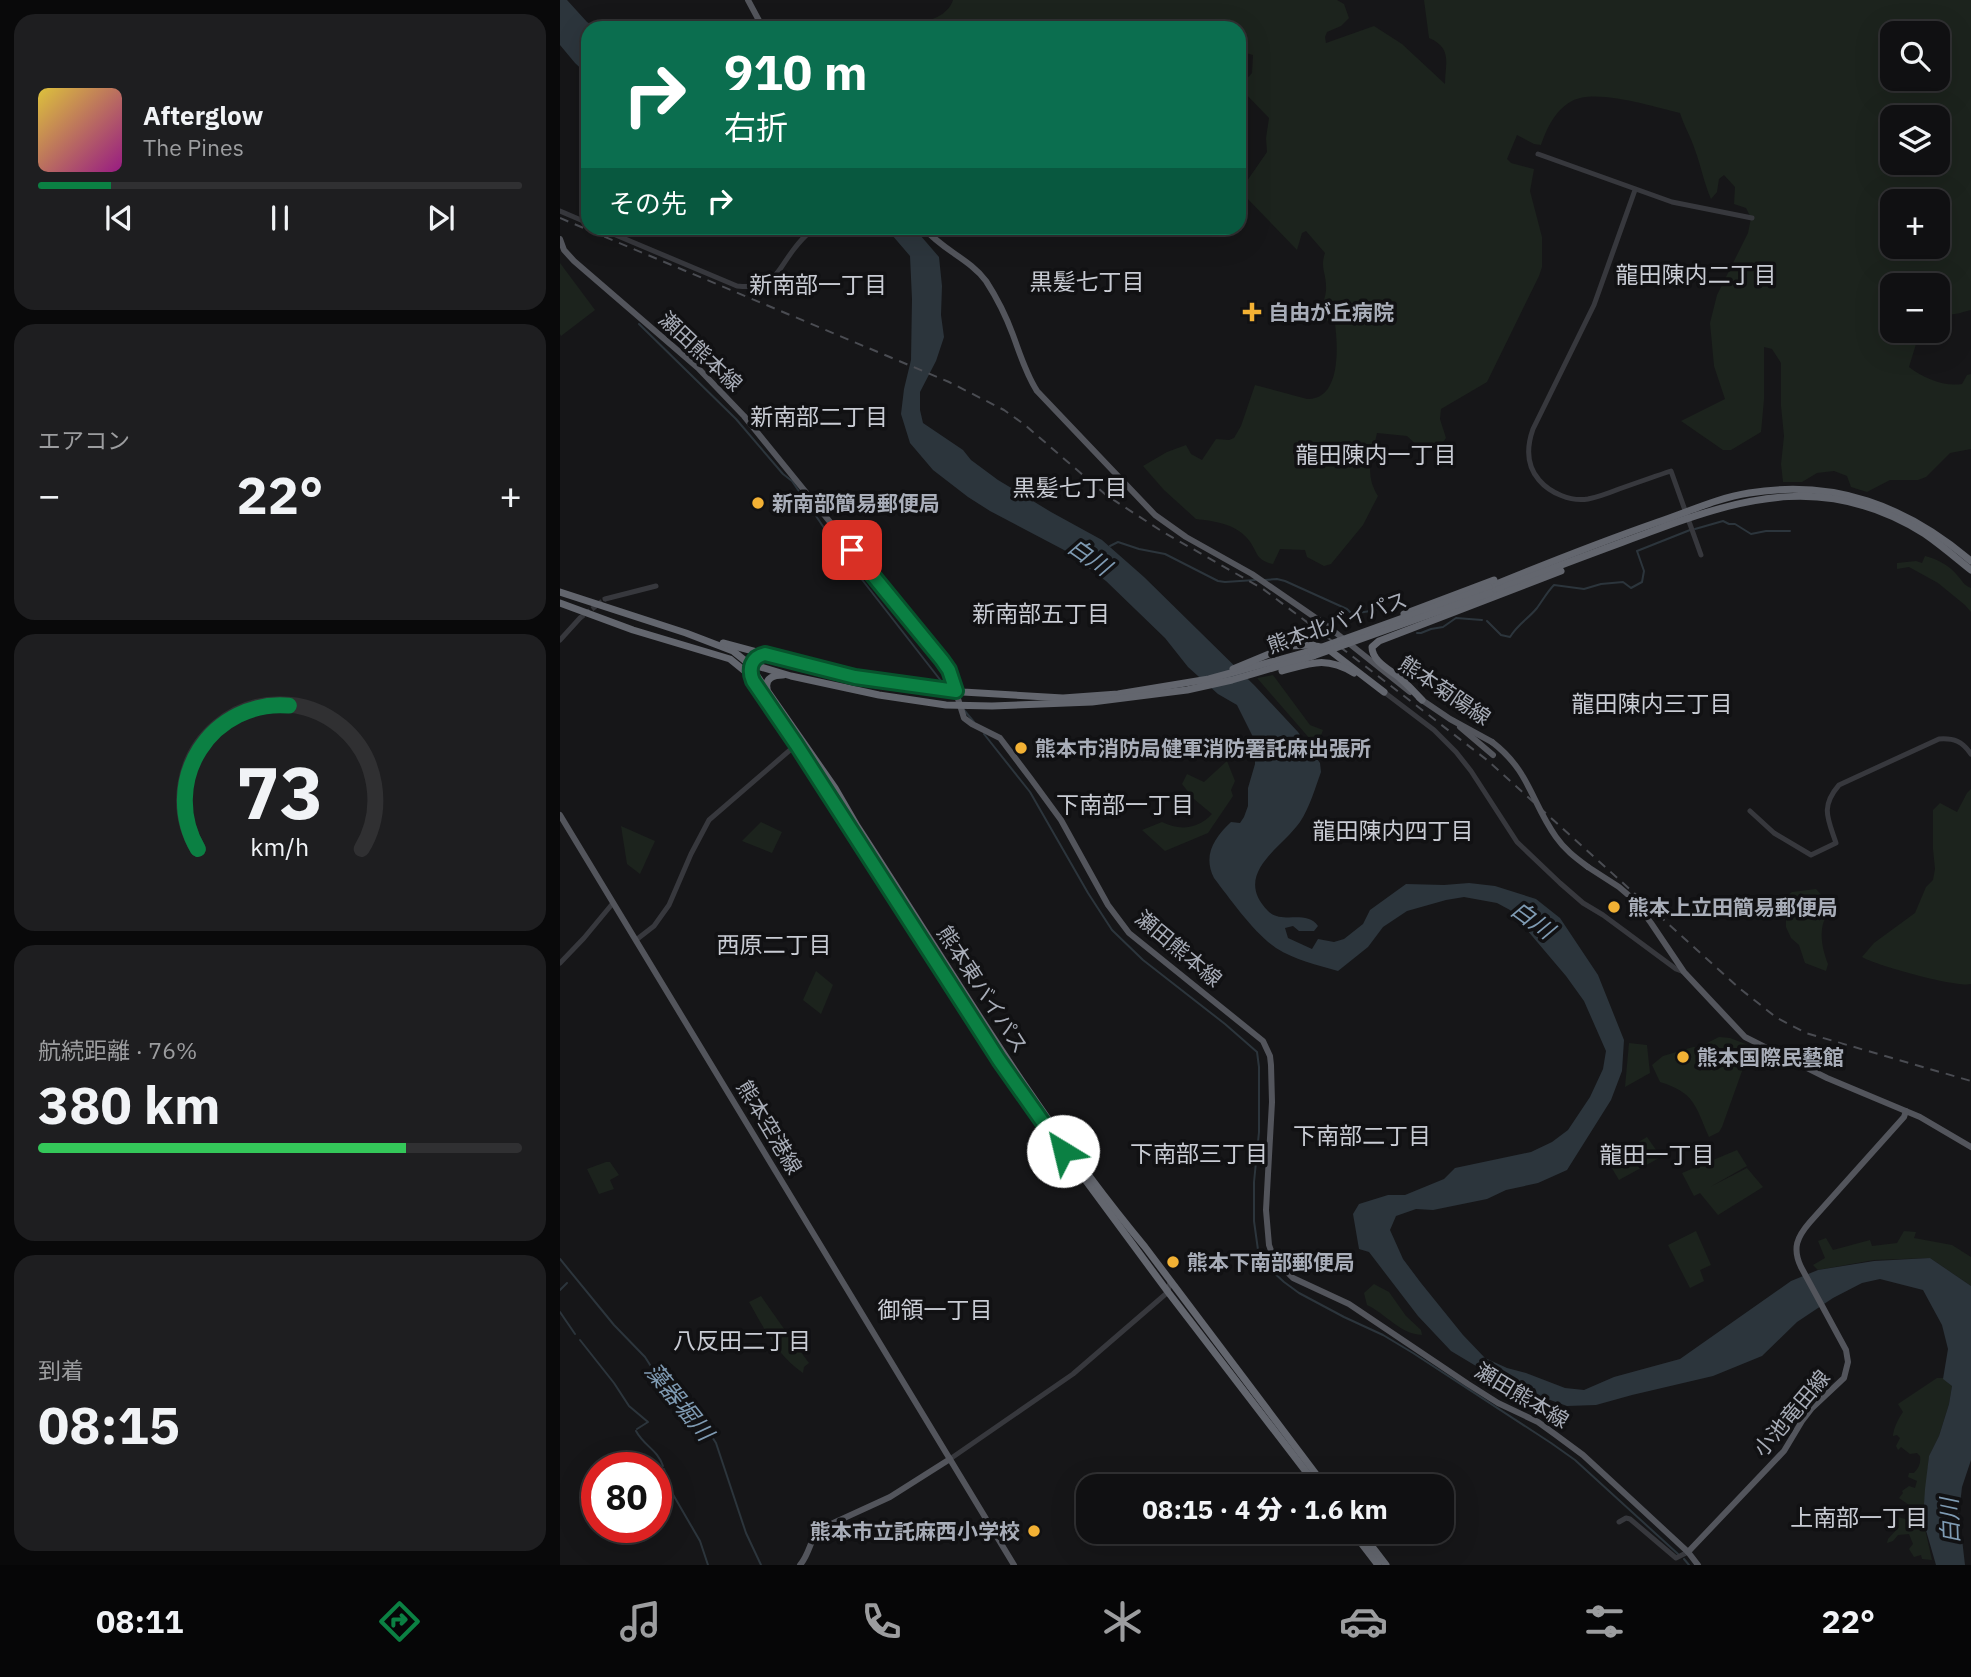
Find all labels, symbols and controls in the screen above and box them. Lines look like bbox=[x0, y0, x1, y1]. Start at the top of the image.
map controls bbox=[1880, 21, 1950, 343]
button: search bbox=[1880, 21, 1950, 91]
text: 910 m bbox=[724, 40, 868, 103]
icon: right bbox=[609, 49, 700, 140]
text: Afterglow bbox=[143, 98, 263, 132]
button: layers bbox=[1880, 105, 1950, 175]
text: 右折 bbox=[724, 106, 788, 148]
text: The Pines bbox=[143, 132, 244, 162]
icon: right bbox=[701, 182, 739, 220]
text: その先 bbox=[609, 186, 687, 220]
button: + bbox=[1880, 189, 1950, 259]
icon: previous bbox=[100, 199, 138, 237]
icon: pause bbox=[261, 199, 299, 237]
icon: next bbox=[422, 199, 460, 237]
district label: 龍田陳内二丁目 bbox=[1616, 259, 1777, 289]
district label: 黒髪七丁目 bbox=[1030, 266, 1145, 296]
district label: 新南部一丁目 bbox=[749, 269, 887, 299]
button: − bbox=[1880, 273, 1950, 343]
place label: 自由が丘病院 bbox=[1268, 298, 1394, 326]
marker: 自由が丘病院 bbox=[1242, 302, 1262, 322]
street label: 瀬田熊本線 bbox=[653, 305, 749, 397]
district label: 新南部二丁目 bbox=[750, 401, 888, 431]
text: エアコン bbox=[38, 425, 130, 455]
district label: 龍田陳内一丁目 bbox=[1296, 439, 1457, 469]
text: 22° bbox=[237, 461, 323, 528]
text: − bbox=[38, 470, 61, 519]
text: + bbox=[499, 470, 522, 519]
district label: 黒髪七丁目 bbox=[1013, 472, 1128, 502]
place label: 新南部簡易郵便局 bbox=[772, 489, 940, 517]
marker: 新南部簡易郵便局 bbox=[750, 495, 766, 511]
pin bbox=[822, 520, 882, 580]
icon: arrive bbox=[833, 531, 871, 569]
water label: 白川 bbox=[1063, 531, 1120, 583]
street label: 熊本北バイパス bbox=[1263, 585, 1411, 659]
district label: 新南部五丁目 bbox=[972, 598, 1110, 628]
street label: 熊本菊陽線 bbox=[1394, 649, 1496, 731]
district label: 龍田陳内三丁目 bbox=[1572, 688, 1733, 718]
place label: 熊本市消防局健軍消防署託麻出張所 bbox=[1035, 734, 1371, 762]
marker: 熊本市消防局健軍消防署託麻出張所 bbox=[1013, 740, 1029, 756]
text: 73 bbox=[236, 744, 324, 839]
district label: 下南部一丁目 bbox=[1056, 789, 1194, 819]
district label: 龍田陳内四丁目 bbox=[1313, 815, 1474, 845]
text: km/h bbox=[251, 829, 309, 862]
water label: 白川 bbox=[1506, 893, 1563, 946]
place label: 熊本上立田簡易郵便局 bbox=[1628, 893, 1838, 921]
marker: 熊本上立田簡易郵便局 bbox=[1606, 899, 1622, 915]
street label: 瀬田熊本線 bbox=[1130, 904, 1228, 992]
street label: 熊本東バイパス bbox=[931, 920, 1035, 1058]
district label: 西原二丁目 bbox=[717, 929, 832, 959]
text: 航続距離 · 76% bbox=[38, 1035, 197, 1065]
place label: 熊本国際民藝館 bbox=[1697, 1043, 1844, 1071]
marker: 熊本国際民藝館 bbox=[1675, 1049, 1691, 1065]
text: 380 km bbox=[38, 1071, 220, 1138]
street label: 熊本空港線 bbox=[731, 1075, 809, 1179]
position arrow bbox=[1026, 1114, 1100, 1188]
district label: 下南部二丁目 bbox=[1293, 1120, 1431, 1150]
district label: 下南部三丁目 bbox=[1130, 1138, 1268, 1168]
district label: 龍田一丁目 bbox=[1600, 1139, 1715, 1169]
place label: 熊本下南部郵便局 bbox=[1187, 1248, 1355, 1276]
marker: 熊本下南部郵便局 bbox=[1165, 1254, 1181, 1270]
district label: 御領一丁目 bbox=[878, 1294, 993, 1324]
district label: 八反田二丁目 bbox=[673, 1325, 811, 1355]
text: 到着 bbox=[38, 1355, 84, 1385]
water label: 藻器堀川 bbox=[639, 1356, 722, 1449]
street label: 瀬田熊本線 bbox=[1470, 1356, 1574, 1434]
street label: 小池竜田線 bbox=[1747, 1364, 1835, 1462]
text: 08:15 bbox=[38, 1391, 180, 1458]
speed limit sign: 80 bbox=[581, 1452, 672, 1543]
text: 08:15 · 4 分 · 1.6 km bbox=[1142, 1492, 1388, 1526]
water label: 白川 bbox=[1933, 1494, 1965, 1545]
district label: 上南部一丁目 bbox=[1790, 1502, 1928, 1532]
place label: 熊本市立託麻西小学校 bbox=[810, 1517, 1020, 1545]
marker: 熊本市立託麻西小学校 bbox=[1026, 1523, 1042, 1539]
icon: directions bbox=[375, 1597, 424, 1646]
icon: music bbox=[616, 1597, 665, 1646]
icon: phone bbox=[857, 1597, 906, 1646]
icon: climate bbox=[1098, 1597, 1147, 1646]
icon: car bbox=[1339, 1597, 1388, 1646]
icon: filters bbox=[1580, 1597, 1629, 1646]
text: 08:11 bbox=[96, 1600, 183, 1642]
text: 22° bbox=[1821, 1600, 1875, 1642]

